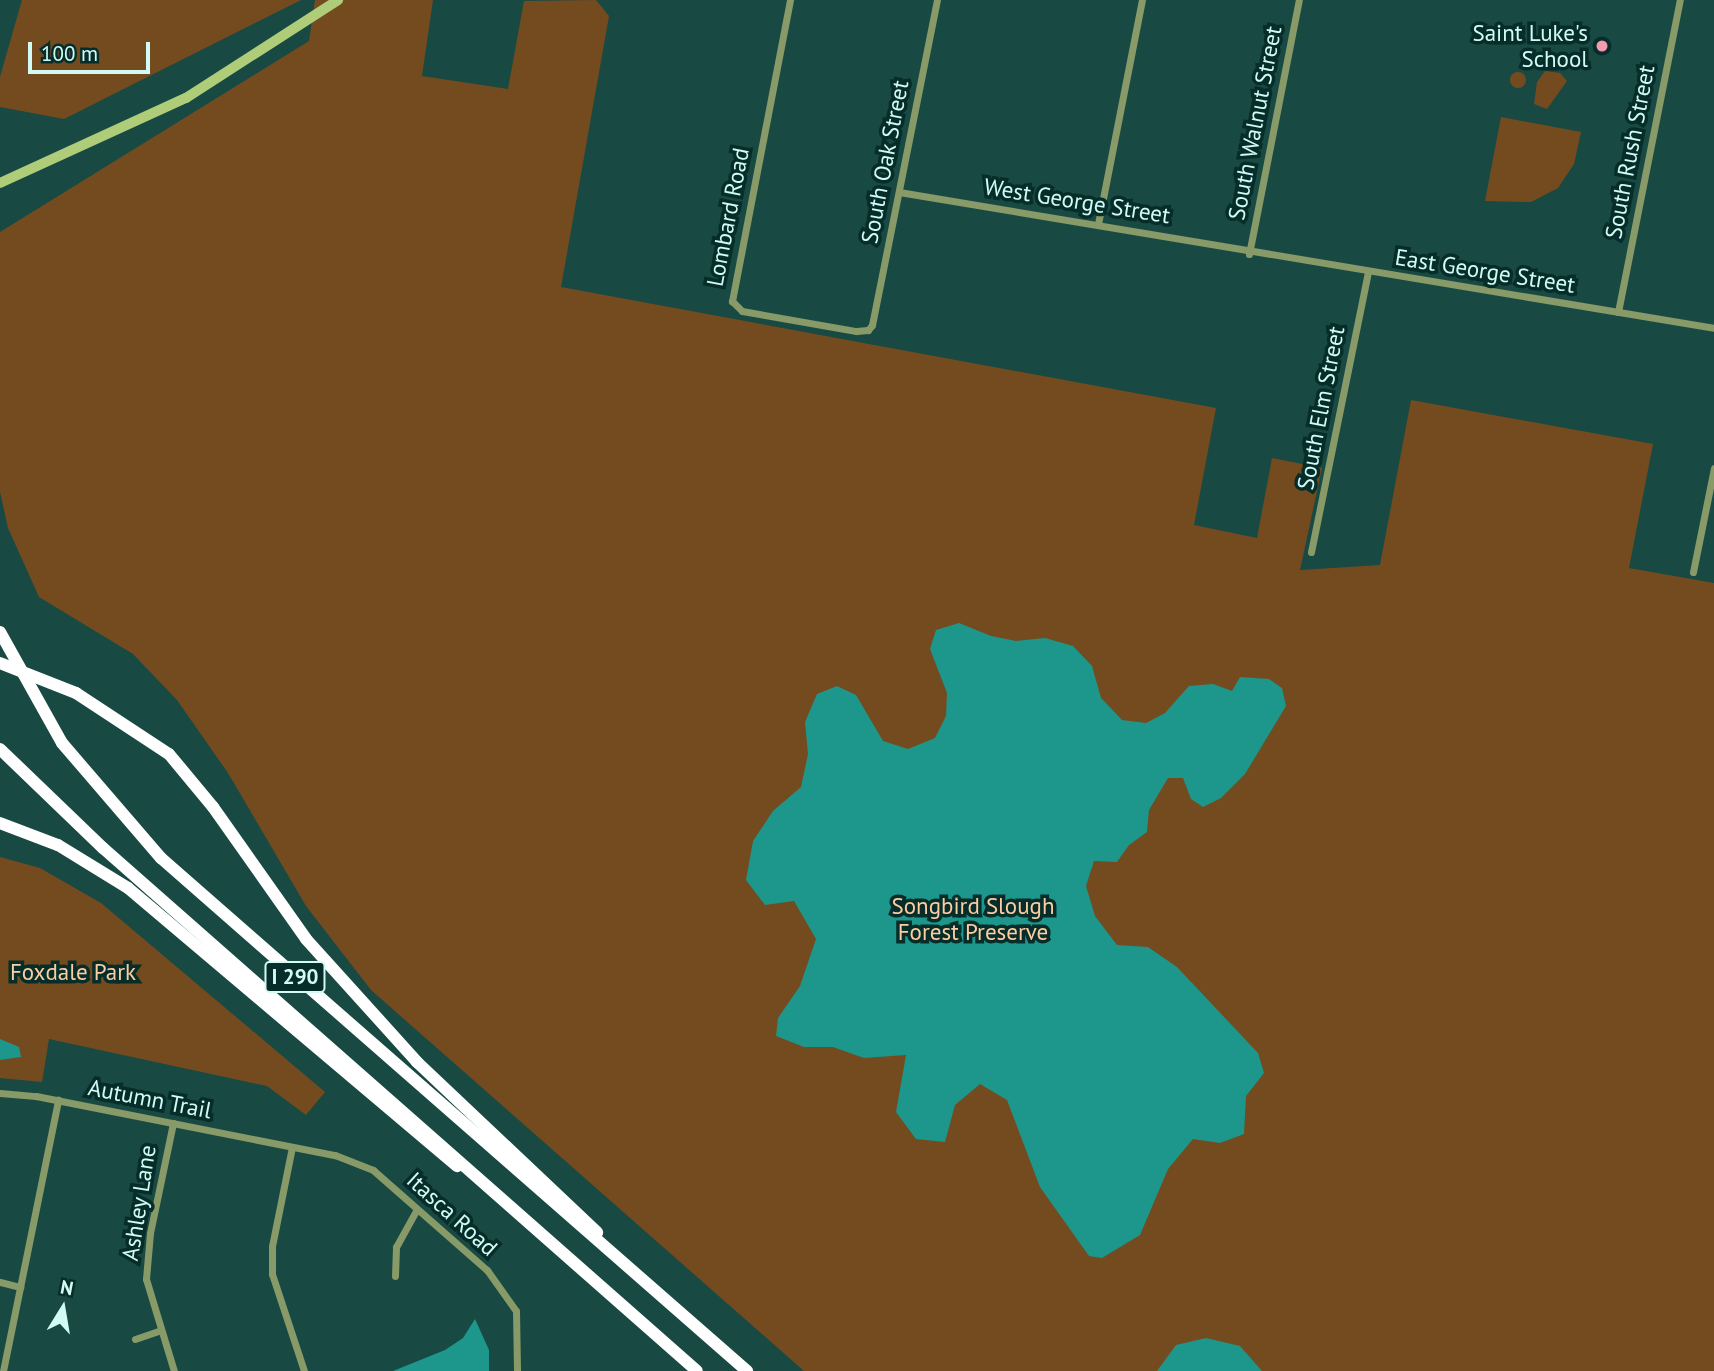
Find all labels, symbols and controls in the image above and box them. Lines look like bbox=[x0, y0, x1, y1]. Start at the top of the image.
place label: Saint Luke's School bbox=[1472, 19, 1588, 73]
street label: South Walnut Street bbox=[1223, 24, 1287, 222]
scale bar bbox=[32, 28, 154, 72]
marker: Saint Luke's School bbox=[1594, 38, 1610, 54]
text: 100 m bbox=[41, 40, 98, 67]
street label: South Rush Street bbox=[1600, 63, 1660, 241]
street label: South Oak Street bbox=[856, 78, 914, 246]
street label: Lombard Road bbox=[701, 145, 755, 289]
street label: West George Street bbox=[982, 173, 1172, 229]
street label: East George Street bbox=[1393, 243, 1577, 299]
street label: South Elm Street bbox=[1292, 324, 1350, 492]
park label: Songbird Slough Forest Preserve bbox=[892, 892, 1054, 946]
park label: Foxdale Park bbox=[10, 958, 136, 986]
road number: I 290 bbox=[264, 960, 326, 995]
street label: Autumn Trail bbox=[86, 1073, 214, 1125]
street label: Ashley Lane bbox=[116, 1143, 162, 1263]
street label: Itasca Road bbox=[401, 1166, 503, 1262]
north arrow bbox=[28, 1273, 98, 1343]
text: N bbox=[59, 1274, 75, 1300]

